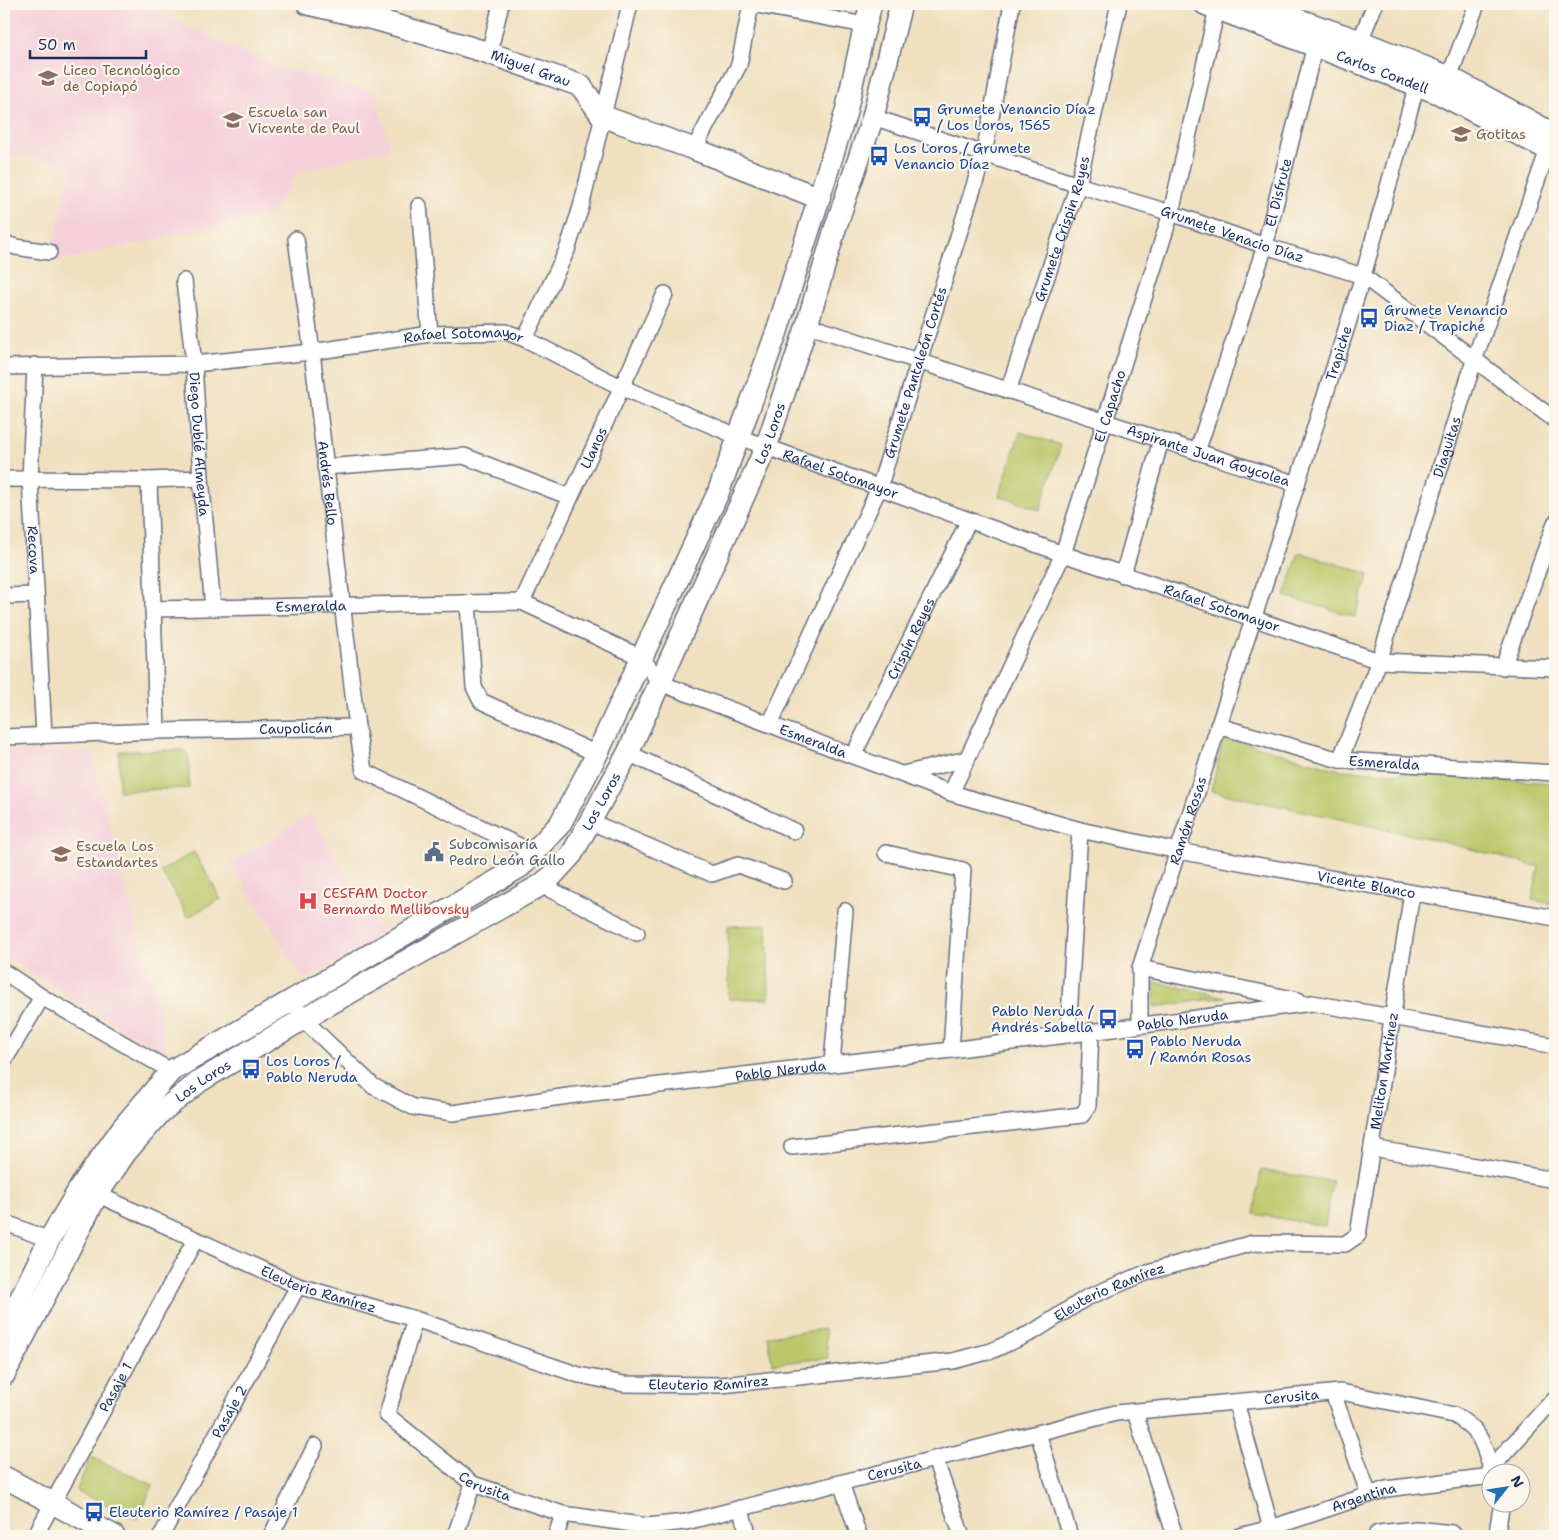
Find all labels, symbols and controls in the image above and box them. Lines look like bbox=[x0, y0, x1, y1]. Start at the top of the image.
scale bar bbox=[30, 28, 146, 60]
text: 50 m bbox=[38, 35, 76, 55]
street label: Miguel Grau bbox=[488, 45, 573, 91]
street label: Carlos Condell bbox=[1334, 46, 1432, 98]
place label: Liceo Tecnológico de Copiapó bbox=[63, 61, 180, 95]
school or university icon: Liceo Tecnológico de Copiapó bbox=[37, 67, 59, 89]
place label: Grumete Venancio Díaz / Los Loros, 1565 bbox=[937, 100, 1096, 134]
place label: Escuela san Vicvente de Paul bbox=[248, 103, 361, 137]
bus stop icon: Grumete Venancio Díaz / Los Loros, 1565 bbox=[911, 106, 933, 128]
school or university icon: Escuela san Vicvente de Paul bbox=[222, 109, 244, 131]
school or university icon: Gotitas bbox=[1450, 123, 1472, 145]
place label: Gotitas bbox=[1476, 125, 1526, 143]
place label: Los Loros / Grumete Venancio Díaz bbox=[894, 139, 1031, 173]
bus stop icon: Los Loros / Grumete Venancio Díaz bbox=[868, 145, 890, 167]
street label: Grumete Crispin Reyes bbox=[1030, 154, 1093, 304]
street label: El Disfrute bbox=[1261, 156, 1295, 229]
street label: Grumete Venacio Díaz bbox=[1159, 201, 1306, 266]
street label: Grumete Pantaleón Cortés bbox=[880, 284, 951, 461]
place label: Grumete Venancio Diaz / Trapiche bbox=[1384, 301, 1508, 335]
bus stop icon: Grumete Venancio Diaz / Trapiche bbox=[1358, 307, 1380, 329]
street label: Rafael Sotomayor bbox=[402, 323, 527, 347]
street label: Trapiche bbox=[1321, 323, 1356, 383]
street label: El Capacho bbox=[1090, 368, 1130, 445]
street label: Diego Dublé Almeyda bbox=[186, 372, 214, 517]
street label: Los Loros bbox=[750, 400, 789, 467]
street label: Diaguitas bbox=[1429, 414, 1465, 480]
street label: Aspirante Juan Goycolea bbox=[1124, 420, 1293, 490]
street label: Llanos bbox=[576, 424, 611, 472]
street label: Andrés Bello bbox=[314, 440, 342, 526]
street label: Rafael Sotomayor bbox=[781, 445, 901, 503]
street label: Recova bbox=[24, 525, 44, 575]
street label: Rafael Sotomayor bbox=[1162, 580, 1283, 636]
street label: Crispín Reyes bbox=[883, 594, 939, 682]
street label: Esmeralda bbox=[275, 596, 347, 616]
street label: Caupolicán bbox=[259, 718, 333, 738]
street label: Esmeralda bbox=[777, 720, 850, 762]
street label: Esmeralda bbox=[1348, 752, 1420, 774]
street label: Los Loros bbox=[578, 769, 625, 834]
street label: Ramón Rosas bbox=[1165, 774, 1211, 867]
place label: Subcomisaría Pedro León Gallo bbox=[449, 835, 565, 869]
place label: Escuela Los Estandartes bbox=[76, 837, 158, 871]
public building icon: Subcomisaría Pedro León Gallo bbox=[423, 841, 445, 863]
school or university icon: Escuela Los Estandartes bbox=[50, 843, 72, 865]
street label: Vicente Blanco bbox=[1315, 867, 1417, 902]
place label: CESFAM Doctor Bernardo Mellibovsky bbox=[323, 884, 470, 918]
hospital icon: CESFAM Doctor Bernardo Mellibovsky bbox=[297, 890, 319, 912]
place label: Pablo Neruda / Andrés Sabella bbox=[991, 1002, 1094, 1036]
street label: Pablo Neruda bbox=[1136, 1005, 1229, 1035]
bus stop icon: Pablo Neruda / Andrés Sabella bbox=[1097, 1008, 1119, 1030]
street label: Meliton Martínez bbox=[1366, 1011, 1402, 1131]
place label: Pablo Neruda / Ramón Rosas bbox=[1150, 1032, 1252, 1066]
bus stop icon: Pablo Neruda / Ramón Rosas bbox=[1124, 1038, 1146, 1060]
place label: Los Loros / Pablo Neruda bbox=[266, 1052, 358, 1086]
street label: Los Loros bbox=[171, 1055, 234, 1106]
street label: Pablo Neruda bbox=[734, 1056, 827, 1085]
bus stop icon: Los Loros / Pablo Neruda bbox=[240, 1058, 262, 1080]
street label: Eleuterio Ramírez bbox=[1051, 1259, 1167, 1325]
street label: Eleuterio Ramírez bbox=[258, 1261, 378, 1317]
street label: Pasaje 1 bbox=[95, 1359, 136, 1415]
street label: Eleuterio Ramírez bbox=[648, 1371, 770, 1394]
street label: Pasaje 2 bbox=[207, 1382, 251, 1441]
street label: Cerusita bbox=[1263, 1385, 1320, 1408]
street label: Cerusita bbox=[865, 1454, 923, 1485]
north arrow bbox=[1482, 1462, 1532, 1512]
street label: Cerusita bbox=[455, 1467, 513, 1505]
text: N bbox=[1507, 1472, 1528, 1491]
street label: Argentina bbox=[1329, 1479, 1398, 1516]
bus stop icon: Eleuterio Ramírez / Pasaje 1 bbox=[83, 1501, 105, 1523]
place label: Eleuterio Ramírez / Pasaje 1 bbox=[109, 1503, 298, 1521]

